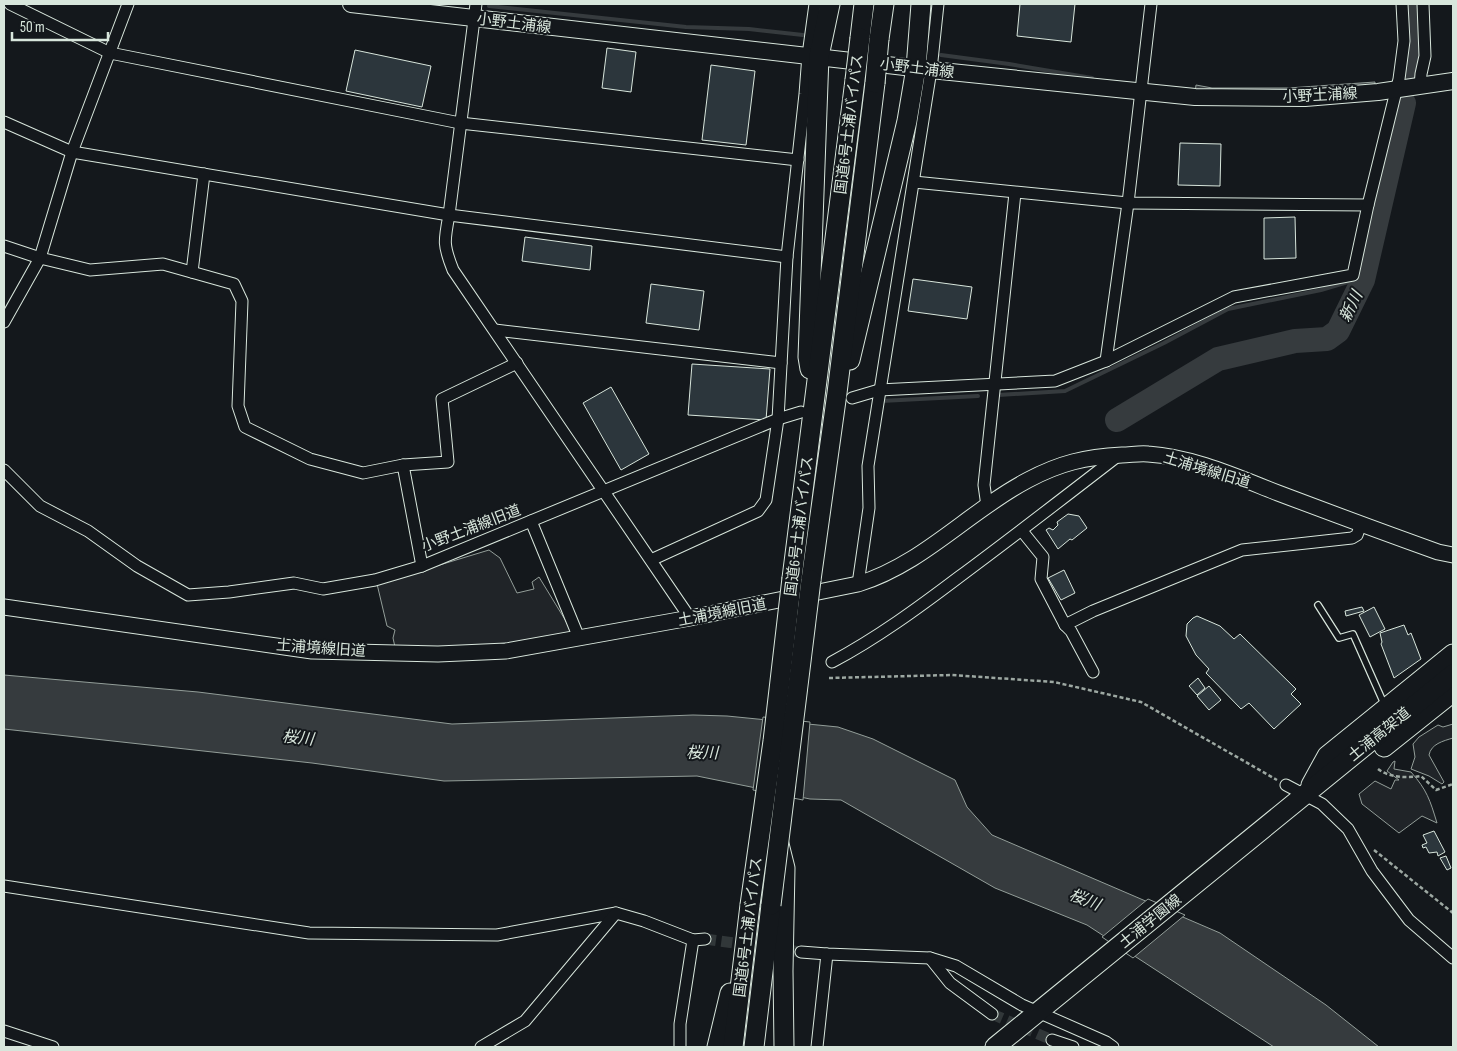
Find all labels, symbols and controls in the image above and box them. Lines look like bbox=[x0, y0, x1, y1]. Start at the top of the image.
street label: 小野土浦線 bbox=[476, 9, 552, 37]
scale bar bbox=[12, 10, 109, 42]
text: 50 m bbox=[20, 18, 45, 37]
street label: 国道6号土浦バイパス bbox=[831, 53, 868, 195]
street label: 小野土浦線 bbox=[879, 54, 955, 82]
street label: 小野土浦線 bbox=[1282, 84, 1358, 107]
water label: 新川 bbox=[1336, 286, 1368, 325]
street label: 土浦境線旧道 bbox=[1161, 448, 1253, 493]
street label: 国道6号土浦バイパス bbox=[781, 455, 818, 597]
street label: 小野土浦線旧道 bbox=[419, 501, 524, 556]
street label: 土浦境線旧道 bbox=[676, 595, 768, 630]
street label: 土浦境線旧道 bbox=[275, 636, 367, 661]
street label: 土浦高架道 bbox=[1344, 703, 1414, 765]
water label: 桜川 bbox=[281, 727, 317, 750]
water label: 桜川 bbox=[686, 744, 720, 763]
street label: 国道6号土浦バイパス bbox=[730, 856, 767, 998]
water label: 桜川 bbox=[1066, 886, 1105, 916]
street label: 土浦学園線 bbox=[1115, 890, 1185, 952]

